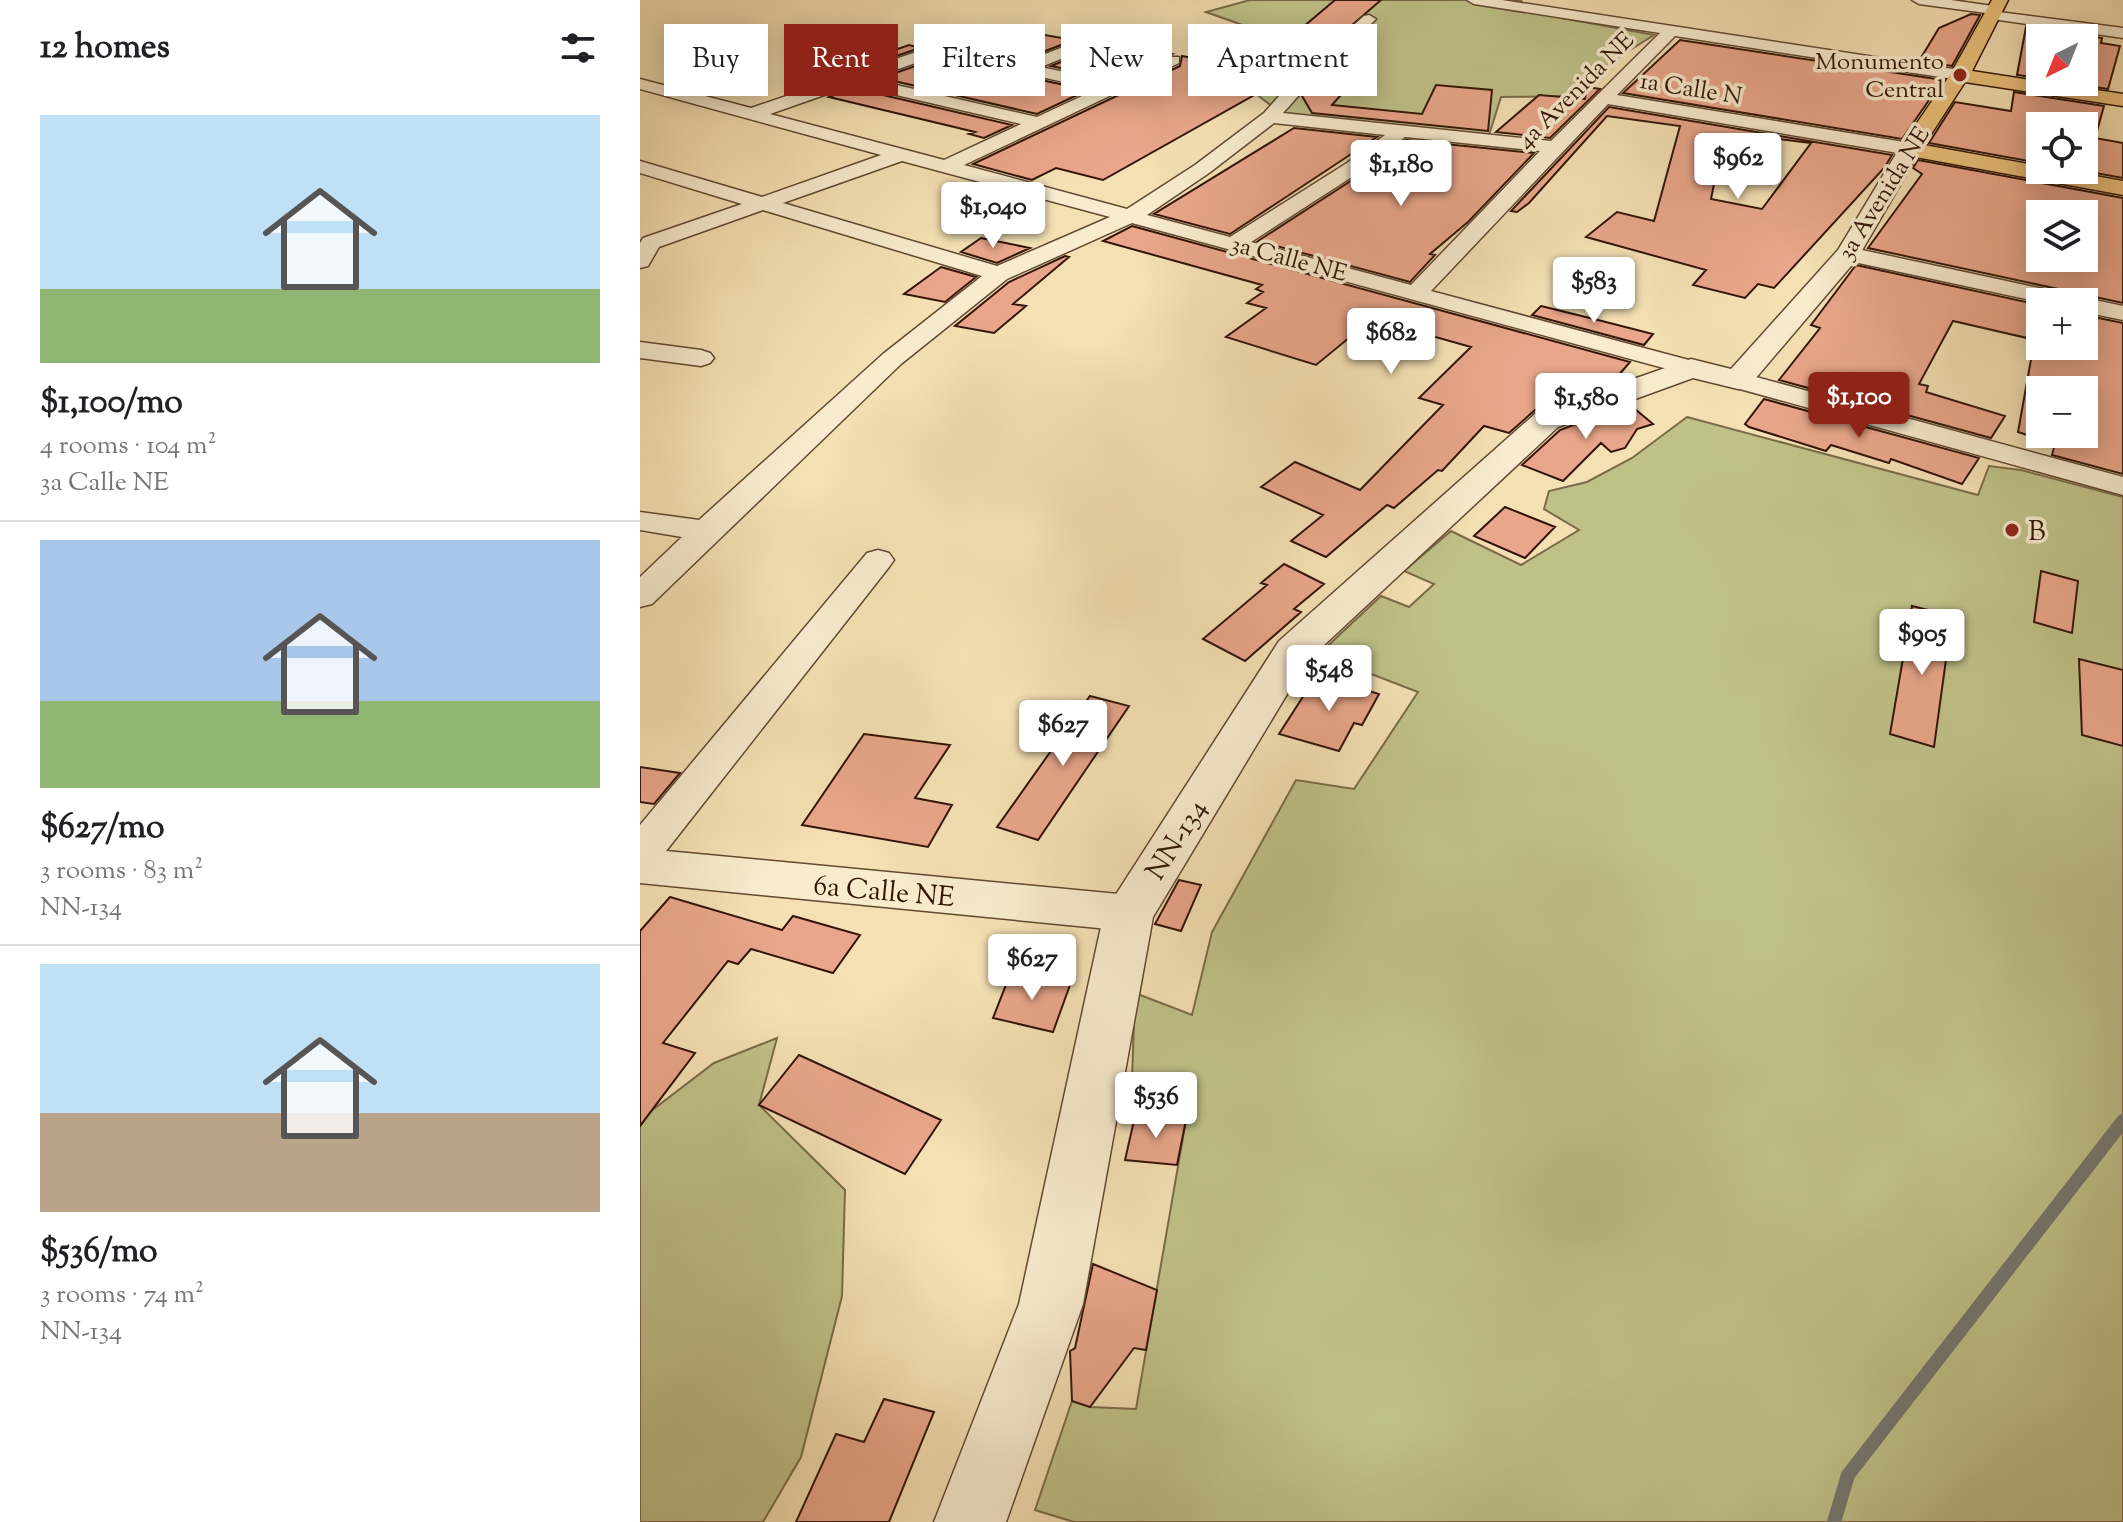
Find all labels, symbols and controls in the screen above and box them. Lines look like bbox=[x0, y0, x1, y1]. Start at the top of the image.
text: 12 homes bbox=[40, 24, 170, 73]
chip: Buy bbox=[664, 24, 768, 96]
chip: Rent bbox=[784, 24, 898, 96]
chip: Filters bbox=[914, 24, 1045, 96]
chip: New bbox=[1061, 24, 1172, 96]
chip: Apartment bbox=[1188, 24, 1377, 96]
north arrow bbox=[2026, 24, 2098, 96]
map controls bbox=[2026, 24, 2098, 448]
street label: 4a Avenida NE bbox=[1510, 25, 1643, 158]
icon: filters bbox=[556, 26, 600, 70]
place label: Monumento Central bbox=[1815, 46, 1944, 108]
street label: 1a Calle N bbox=[1637, 65, 1744, 115]
marker: Monumento Central bbox=[1951, 66, 1969, 84]
button: locate bbox=[2026, 112, 2098, 184]
street label: 3a Avenida NE bbox=[1830, 120, 1939, 267]
pin: $962 bbox=[1691, 133, 1785, 201]
pin: $1,180 bbox=[1336, 140, 1466, 208]
text: $962 bbox=[1712, 140, 1764, 177]
text: $1,180 bbox=[1369, 147, 1433, 184]
icon: home bbox=[248, 167, 392, 311]
pin: $1,040 bbox=[928, 182, 1058, 250]
text: $1,040 bbox=[959, 189, 1027, 226]
button: layers bbox=[2026, 200, 2098, 272]
street label: 3a Calle NE bbox=[1227, 228, 1351, 292]
pin: $583 bbox=[1547, 257, 1641, 325]
text: $583 bbox=[1571, 264, 1617, 301]
button: + bbox=[2026, 288, 2098, 360]
pin: $682 bbox=[1344, 308, 1438, 376]
text: $682 bbox=[1365, 315, 1417, 352]
pin: $1,100 bbox=[1794, 372, 1924, 440]
pin: $1,580 bbox=[1521, 373, 1651, 441]
button: − bbox=[2026, 376, 2098, 448]
text: $1,100/mo bbox=[40, 379, 183, 428]
text: $1,100 bbox=[1826, 379, 1892, 416]
text: $1,580 bbox=[1553, 380, 1619, 417]
text: 4 rooms · 104 m² bbox=[40, 428, 216, 465]
text: 3a Calle NE bbox=[40, 465, 169, 502]
place label: B bbox=[2028, 513, 2046, 553]
marker: B bbox=[2003, 521, 2021, 539]
icon: home bbox=[248, 592, 392, 736]
pin: $905 bbox=[1875, 609, 1969, 677]
text: $905 bbox=[1897, 616, 1947, 653]
pin: $548 bbox=[1282, 645, 1376, 713]
text: $548 bbox=[1305, 652, 1353, 689]
pin: $627 bbox=[1016, 700, 1110, 768]
text: $627 bbox=[1037, 707, 1089, 744]
street label: NN-134 bbox=[1137, 792, 1218, 889]
text: $627/mo bbox=[40, 804, 164, 853]
text: 3 rooms · 83 m² bbox=[40, 853, 203, 890]
street label: 6a Calle NE bbox=[812, 867, 956, 919]
text: NN-134 bbox=[40, 890, 122, 927]
pin: $627 bbox=[985, 934, 1079, 1002]
text: $627 bbox=[1006, 941, 1058, 978]
icon: home bbox=[248, 1016, 392, 1160]
pin: $536 bbox=[1109, 1072, 1203, 1140]
text: $536 bbox=[1133, 1079, 1179, 1116]
text: $536/mo bbox=[40, 1228, 158, 1277]
text: 3 rooms · 74 m² bbox=[40, 1277, 204, 1314]
text: NN-134 bbox=[40, 1314, 122, 1351]

